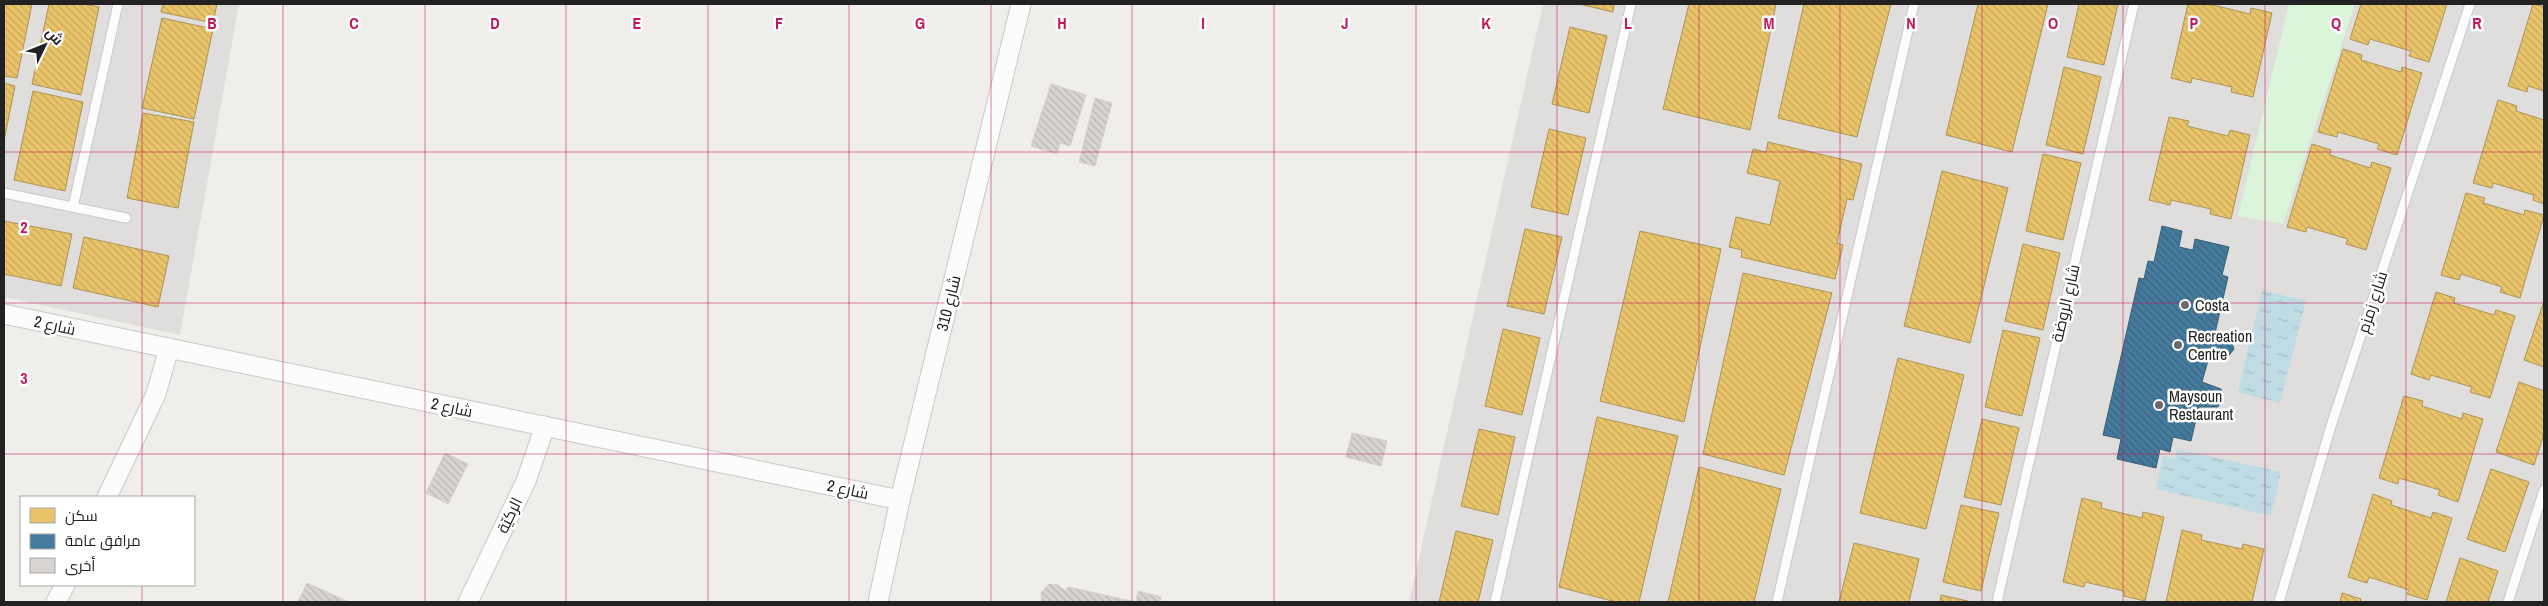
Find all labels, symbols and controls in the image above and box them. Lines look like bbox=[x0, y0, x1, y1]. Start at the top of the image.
text: B bbox=[207, 12, 217, 34]
text: C bbox=[349, 12, 359, 34]
text: D bbox=[490, 12, 500, 34]
text: E bbox=[633, 12, 642, 34]
text: F bbox=[775, 12, 783, 34]
text: G bbox=[915, 12, 925, 34]
text: H bbox=[1057, 12, 1067, 34]
text: I bbox=[1201, 12, 1205, 34]
text: J bbox=[1341, 12, 1349, 34]
text: K bbox=[1481, 12, 1491, 34]
text: L bbox=[1624, 12, 1632, 34]
text: M bbox=[1764, 12, 1775, 34]
text: N bbox=[1906, 12, 1916, 34]
text: O bbox=[2048, 12, 2058, 34]
text: P bbox=[2190, 12, 2199, 34]
text: Q bbox=[2331, 12, 2341, 34]
text: R bbox=[2472, 12, 2482, 34]
north arrow bbox=[20, 20, 70, 70]
text: ش bbox=[42, 23, 67, 49]
text: 2 bbox=[20, 216, 28, 238]
street label: شارع الروضة bbox=[2045, 262, 2086, 344]
street label: شارع زمزم bbox=[2352, 268, 2393, 336]
street label: شارع 310 bbox=[930, 273, 966, 333]
place label: Costa bbox=[2195, 294, 2230, 316]
marker: Costa bbox=[2179, 299, 2191, 311]
street label: شارع 2 bbox=[32, 310, 78, 341]
place label: Recreation Centre bbox=[2188, 325, 2252, 365]
marker: Recreation Centre bbox=[2172, 339, 2184, 351]
text: 3 bbox=[20, 367, 28, 389]
place label: Maysoun Restaurant bbox=[2169, 385, 2234, 425]
street label: شارع 2 bbox=[429, 392, 475, 423]
marker: Maysoun Restaurant bbox=[2153, 399, 2165, 411]
street label: شارع 2 bbox=[825, 474, 871, 505]
street label: الركيّة bbox=[491, 493, 527, 537]
legend bbox=[20, 496, 195, 586]
text: سكن bbox=[65, 505, 98, 526]
text: مرافق عامة bbox=[65, 530, 141, 551]
text: أخرى bbox=[65, 555, 95, 576]

